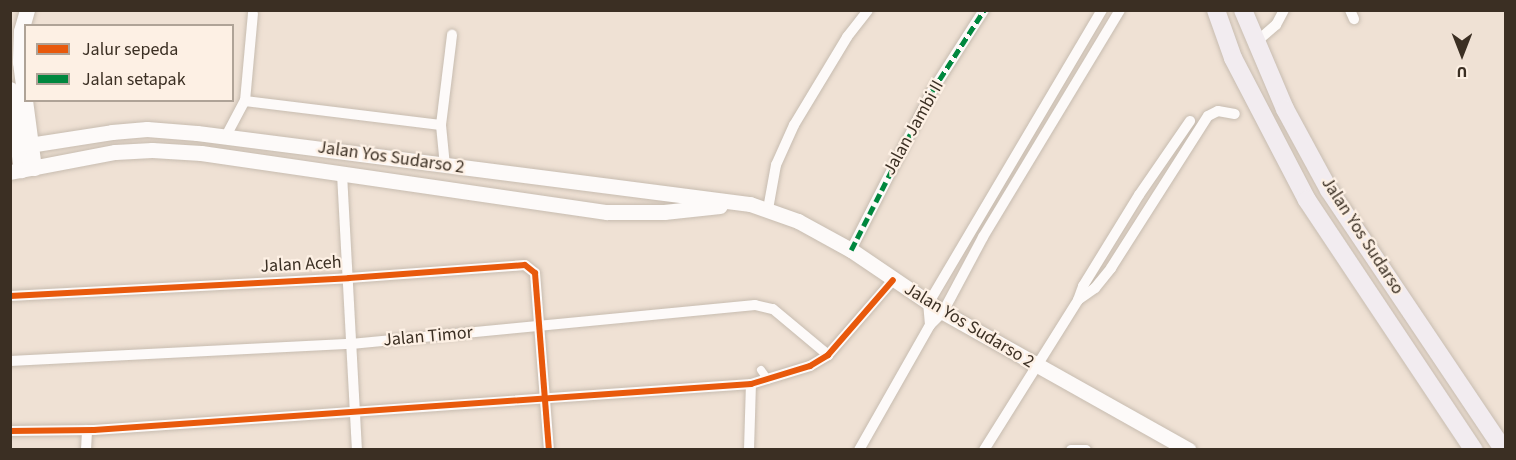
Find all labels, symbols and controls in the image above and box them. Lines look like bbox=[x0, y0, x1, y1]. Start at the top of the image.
legend bbox=[24, 24, 234, 102]
north arrow bbox=[1432, 24, 1492, 84]
text: Jalur sepeda bbox=[82, 37, 178, 62]
text: U bbox=[1457, 61, 1467, 83]
text: Jalan setapak bbox=[82, 67, 186, 92]
street label: Jalan Jambi II bbox=[879, 77, 949, 179]
street label: Jalan Yos Sudarso 2 bbox=[316, 137, 466, 179]
street label: Jalan Yos Sudarso bbox=[1316, 173, 1408, 299]
street label: Jalan Aceh bbox=[260, 252, 342, 278]
street label: Jalan Yos Sudarso 2 bbox=[900, 279, 1038, 373]
street label: Jalan Timor bbox=[382, 322, 474, 352]

